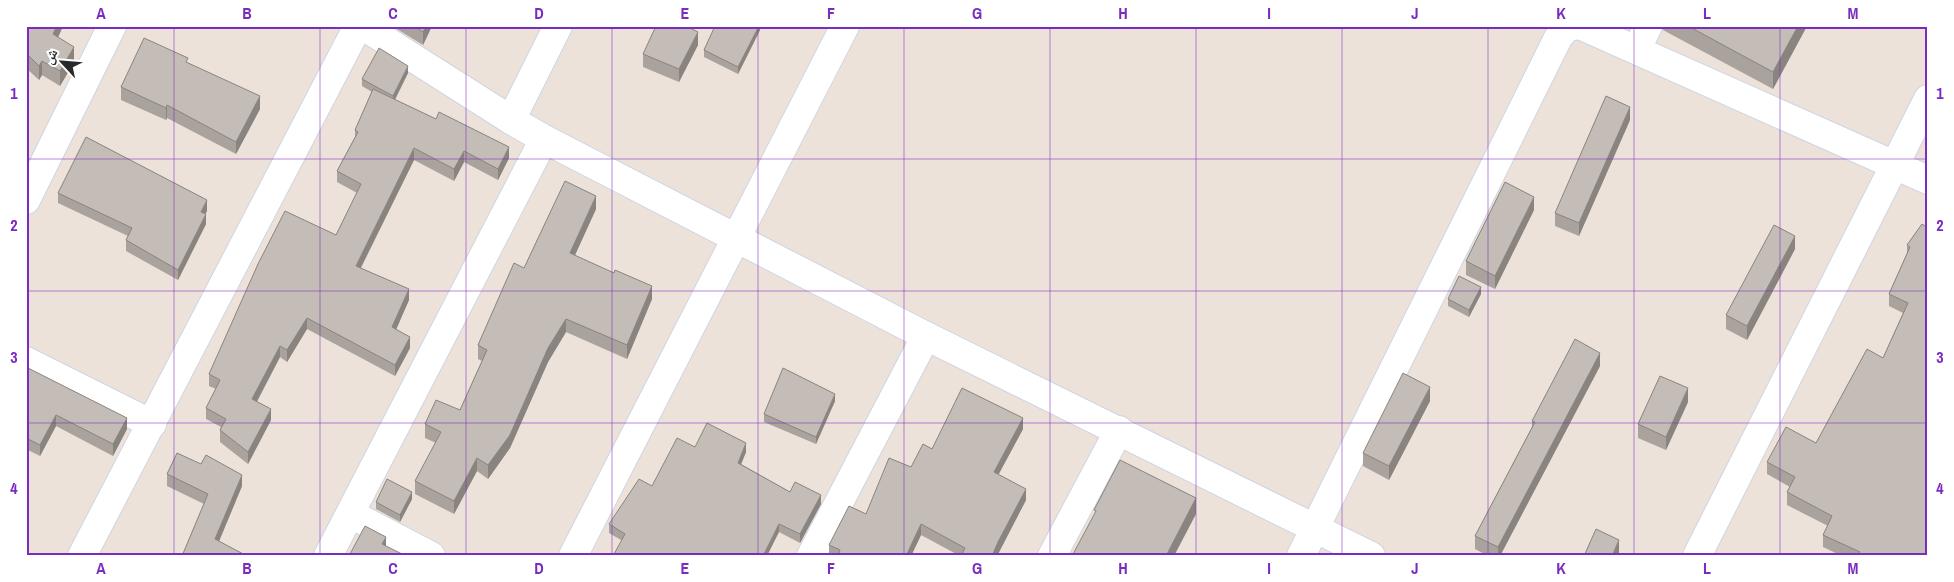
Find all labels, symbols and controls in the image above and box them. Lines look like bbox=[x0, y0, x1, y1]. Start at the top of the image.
text: A bbox=[96, 2, 106, 24]
text: B bbox=[242, 2, 252, 24]
text: C bbox=[388, 2, 398, 24]
text: D bbox=[534, 2, 544, 24]
text: E bbox=[681, 2, 690, 24]
text: F bbox=[827, 2, 835, 24]
text: G bbox=[972, 2, 982, 24]
text: H bbox=[1118, 2, 1128, 24]
text: I bbox=[1267, 2, 1271, 24]
text: J bbox=[1411, 2, 1419, 24]
text: K bbox=[1556, 2, 1566, 24]
text: L bbox=[1703, 2, 1711, 24]
text: M bbox=[1848, 2, 1859, 24]
north arrow bbox=[38, 38, 88, 88]
text: ش bbox=[39, 46, 62, 67]
text: 1 bbox=[10, 82, 18, 104]
text: 1 bbox=[1936, 82, 1944, 104]
text: 2 bbox=[10, 214, 18, 236]
text: 2 bbox=[1936, 214, 1944, 236]
text: 3 bbox=[10, 346, 18, 368]
text: 3 bbox=[1936, 346, 1944, 368]
text: 4 bbox=[10, 477, 18, 499]
text: 4 bbox=[1936, 477, 1944, 499]
text: A bbox=[96, 557, 106, 579]
text: B bbox=[242, 557, 252, 579]
text: C bbox=[388, 557, 398, 579]
text: D bbox=[534, 557, 544, 579]
text: E bbox=[681, 557, 690, 579]
text: F bbox=[827, 557, 835, 579]
text: G bbox=[972, 557, 982, 579]
text: H bbox=[1118, 557, 1128, 579]
text: I bbox=[1267, 557, 1271, 579]
text: J bbox=[1411, 557, 1419, 579]
text: K bbox=[1556, 557, 1566, 579]
text: L bbox=[1703, 557, 1711, 579]
text: M bbox=[1848, 557, 1859, 579]

